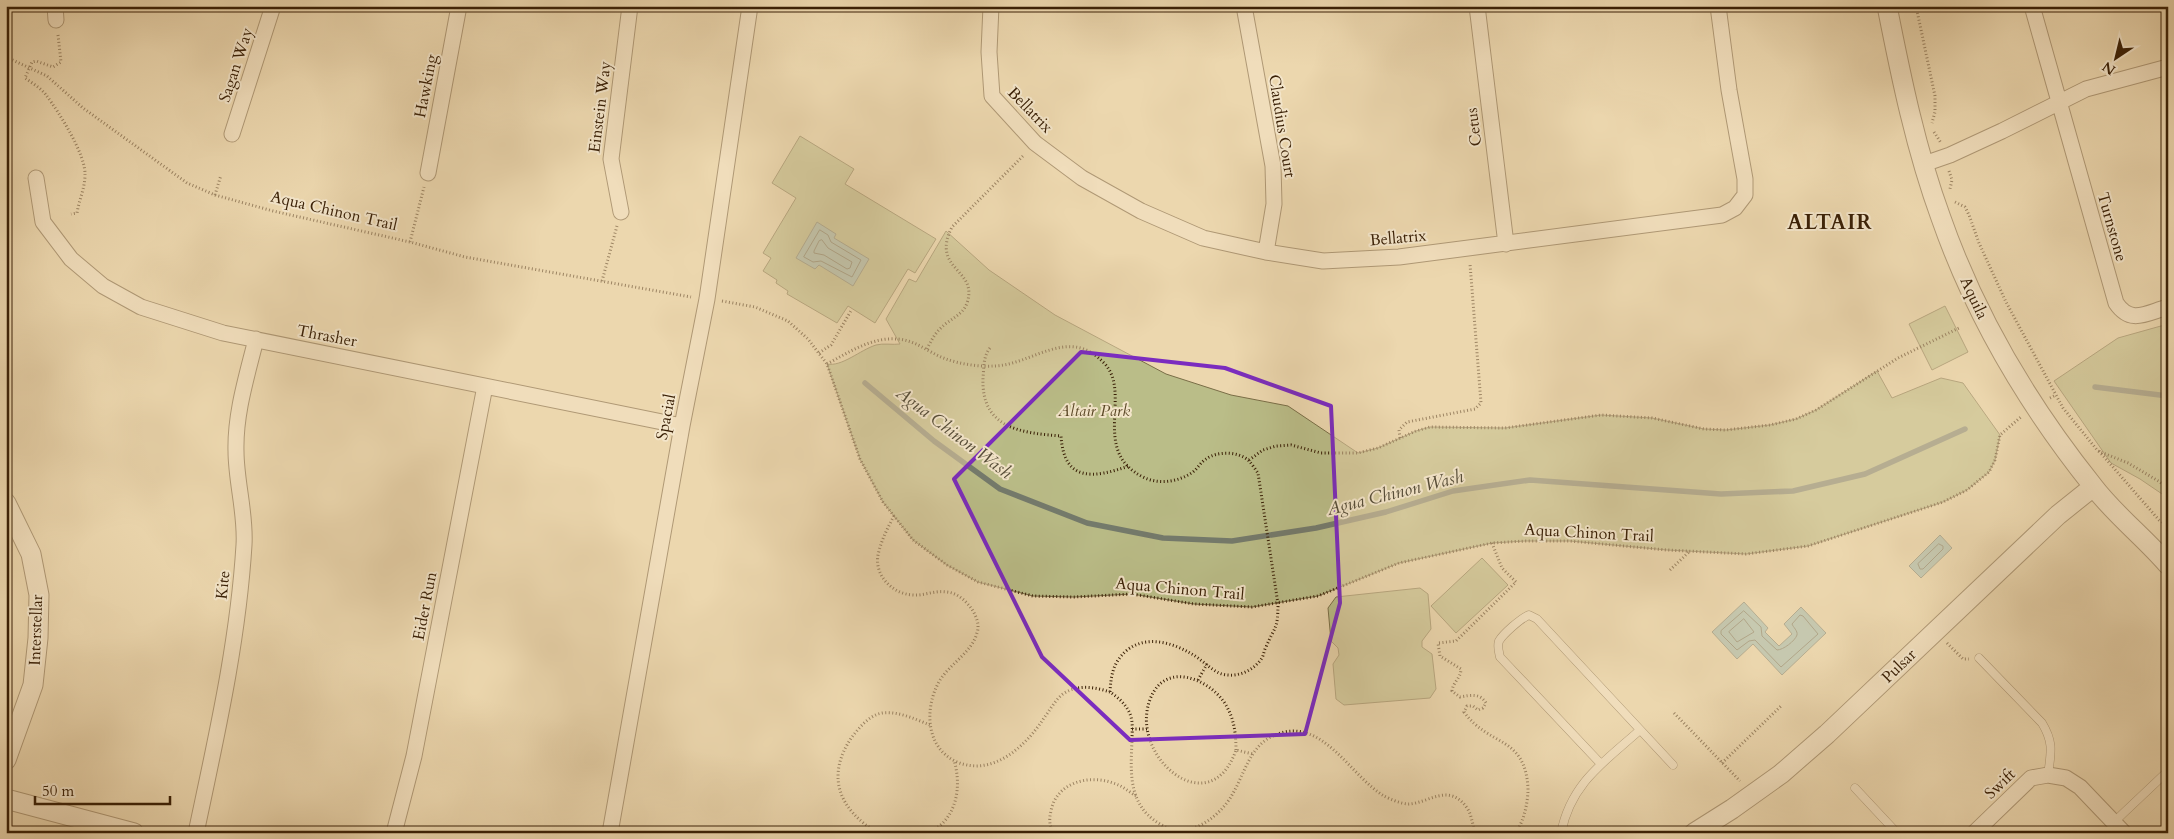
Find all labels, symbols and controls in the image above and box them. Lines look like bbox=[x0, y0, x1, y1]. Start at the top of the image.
street label: Sagan Way bbox=[214, 24, 259, 105]
north arrow bbox=[2092, 32, 2142, 82]
street label: Hawking bbox=[409, 52, 443, 120]
text: N bbox=[2098, 57, 2119, 80]
street label: Einstein Way bbox=[583, 59, 617, 154]
street label: Claudius Court bbox=[1263, 73, 1301, 179]
street label: Bellatrix bbox=[1002, 82, 1058, 138]
street label: Cetus bbox=[1461, 106, 1487, 148]
street label: Aqua Chinon Trail bbox=[268, 186, 400, 236]
street label: Turnstone bbox=[2092, 190, 2132, 264]
district label: ALTAIR bbox=[1787, 208, 1873, 237]
street label: Bellatrix bbox=[1369, 225, 1427, 251]
street label: Aquila bbox=[1955, 273, 1993, 323]
street label: Thrasher bbox=[295, 319, 359, 353]
water label: Agua Chinon Wash bbox=[890, 380, 1018, 485]
street label: Spacial bbox=[651, 392, 681, 442]
park label: Altair Park bbox=[1057, 400, 1130, 422]
water label: Agua Chinon Wash bbox=[1323, 464, 1466, 522]
street label: Aqua Chinon Trail bbox=[1524, 519, 1654, 547]
street label: Kite bbox=[211, 570, 235, 600]
street label: Eider Run bbox=[408, 570, 442, 642]
street label: Aqua Chinon Trail bbox=[1114, 572, 1246, 606]
street label: Interstellar bbox=[24, 594, 48, 666]
street label: Pulsar bbox=[1877, 644, 1921, 688]
street label: Swift bbox=[1980, 764, 2020, 804]
scale bar bbox=[35, 774, 170, 806]
text: 50 m bbox=[42, 781, 74, 801]

